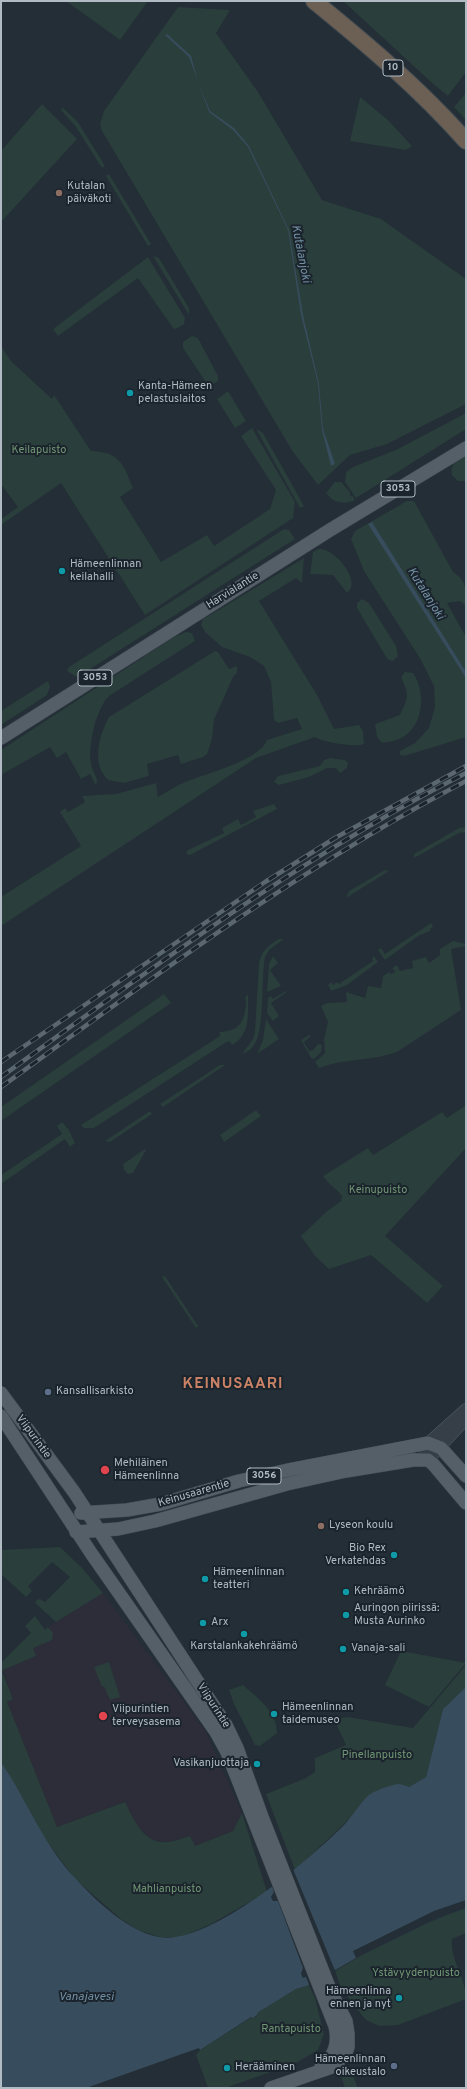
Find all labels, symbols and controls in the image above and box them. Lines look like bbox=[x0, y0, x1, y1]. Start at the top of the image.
road number: 10 bbox=[383, 60, 403, 76]
place label: Kutalan päiväkoti bbox=[67, 180, 111, 206]
marker: Kutalan päiväkoti bbox=[54, 188, 64, 198]
water label: Kutalanjoki bbox=[287, 224, 313, 284]
place label: Kanta-Hämeen pelastuslaitos bbox=[138, 380, 212, 406]
marker: Kanta-Hämeen pelastuslaitos bbox=[125, 388, 135, 398]
park label: Keilapuisto bbox=[12, 444, 66, 458]
road number: 3053 bbox=[381, 481, 415, 497]
place label: Hämeenlinnan keilahalli bbox=[70, 558, 141, 584]
water label: Kutalanjoki bbox=[403, 565, 447, 623]
marker: Hämeenlinnan keilahalli bbox=[57, 566, 67, 576]
street label: Harvialantie bbox=[204, 570, 262, 612]
road number: 3053 bbox=[78, 670, 112, 686]
park label: Keinupuisto bbox=[349, 1184, 407, 1198]
district label: KEINUSAARI bbox=[183, 1376, 283, 1394]
place label: Kansallisarkisto bbox=[56, 1385, 134, 1399]
marker: Kansallisarkisto bbox=[43, 1387, 53, 1397]
street label: Viipurintie bbox=[13, 1413, 53, 1461]
place label: Mehiläinen Hämeenlinna bbox=[114, 1457, 179, 1483]
marker: Mehiläinen Hämeenlinna bbox=[99, 1464, 111, 1476]
road number: 3056 bbox=[247, 1468, 281, 1484]
street label: Keinusaarentie bbox=[157, 1478, 231, 1510]
place label: Lyseon koulu bbox=[329, 1519, 393, 1533]
marker: Lyseon koulu bbox=[316, 1521, 326, 1531]
place label: Bio Rex Verkatehdas bbox=[325, 1542, 386, 1568]
marker: Bio Rex Verkatehdas bbox=[389, 1550, 399, 1560]
place label: Hämeenlinnan teatteri bbox=[213, 1566, 284, 1592]
marker: Hämeenlinnan teatteri bbox=[200, 1574, 210, 1584]
place label: Kehräämö bbox=[354, 1585, 405, 1599]
marker: Kehräämö bbox=[341, 1587, 351, 1597]
place label: Auringon piirissä: Musta Aurinko bbox=[354, 1602, 439, 1628]
marker: Auringon piirissä: Musta Aurinko bbox=[341, 1610, 351, 1620]
place label: Arx bbox=[211, 1616, 228, 1630]
marker: Arx bbox=[198, 1618, 208, 1628]
marker: Karstalankakehräämö bbox=[239, 1629, 249, 1639]
place label: Karstalankakehräämö bbox=[190, 1640, 298, 1654]
place label: Vanaja-sali bbox=[351, 1642, 405, 1656]
marker: Vanaja-sali bbox=[338, 1644, 348, 1654]
street label: Viipurintie bbox=[194, 1681, 232, 1731]
place label: Hämeenlinnan taidemuseo bbox=[282, 1701, 353, 1727]
place label: Viipurintien terveysasema bbox=[112, 1703, 180, 1729]
marker: Hämeenlinnan taidemuseo bbox=[269, 1709, 279, 1719]
marker: Viipurintien terveysasema bbox=[97, 1710, 109, 1722]
park label: Pinellanpuisto bbox=[342, 1749, 412, 1763]
place label: Vasikanjuottaja bbox=[173, 1757, 249, 1771]
marker: Vasikanjuottaja bbox=[252, 1759, 262, 1769]
park label: Mahlianpuisto bbox=[133, 1883, 201, 1897]
park label: Ystävyydenpuisto bbox=[372, 1967, 460, 1981]
place label: Hämeenlinna ennen ja nyt bbox=[326, 1985, 391, 2011]
water label: Vanajavesi bbox=[58, 1991, 114, 2005]
marker: Hämeenlinna ennen ja nyt bbox=[394, 1993, 404, 2003]
park label: Rantapuisto bbox=[261, 2023, 321, 2037]
place label: Hämeenlinnan oikeustalo bbox=[315, 2053, 386, 2079]
place label: Herääminen bbox=[235, 2061, 295, 2075]
marker: Hämeenlinnan oikeustalo bbox=[389, 2061, 399, 2071]
marker: Herääminen bbox=[222, 2063, 232, 2073]

